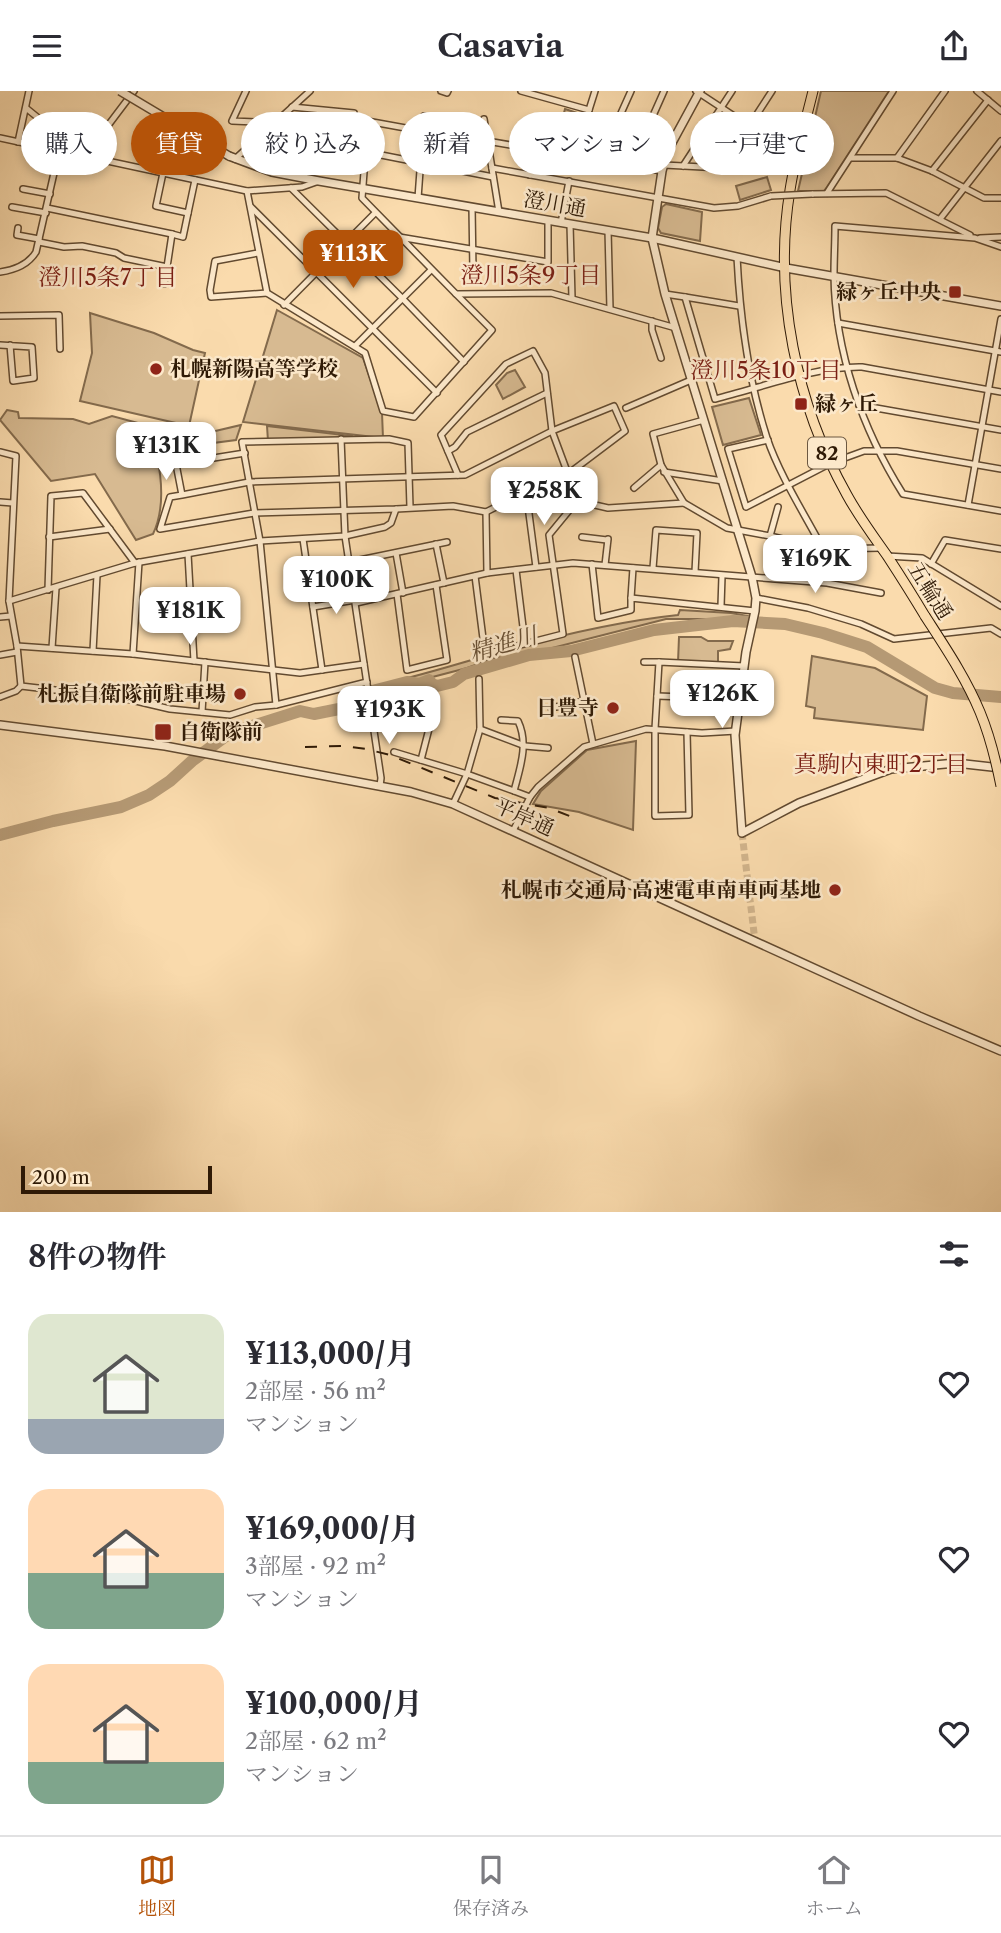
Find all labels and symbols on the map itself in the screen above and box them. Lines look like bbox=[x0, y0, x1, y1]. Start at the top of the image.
street label: 澄川通 bbox=[522, 186, 588, 221]
pin: ¥113K bbox=[304, 231, 402, 290]
district label: 澄川5条9丁目 bbox=[461, 261, 601, 289]
district label: 澄川5条7丁目 bbox=[39, 263, 177, 291]
place label: 緑ヶ丘中央 bbox=[836, 279, 941, 304]
marker: 緑ヶ丘中央 bbox=[947, 284, 963, 300]
place label: 札幌新陽高等学校 bbox=[170, 356, 338, 381]
district label: 澄川5条10丁目 bbox=[690, 356, 842, 384]
marker: 札幌新陽高等学校 bbox=[148, 361, 164, 377]
place label: 緑ヶ丘 bbox=[815, 391, 878, 416]
marker: 緑ヶ丘 bbox=[793, 396, 809, 412]
pin: ¥131K bbox=[117, 423, 215, 482]
road number: 82 bbox=[808, 437, 846, 469]
pin: ¥258K bbox=[495, 467, 593, 527]
pin: ¥169K bbox=[766, 535, 864, 595]
pin: ¥100K bbox=[287, 557, 385, 616]
street label: 五輪通 bbox=[903, 557, 958, 624]
pin: ¥181K bbox=[141, 587, 239, 647]
water label: 精進川 bbox=[466, 620, 543, 667]
pin: ¥126K bbox=[673, 671, 771, 730]
place label: 札振自衛隊前駐車場 bbox=[37, 681, 226, 706]
marker: 札振自衛隊前駐車場 bbox=[232, 686, 248, 702]
pin: ¥193K bbox=[340, 687, 438, 746]
place label: 日豊寺 bbox=[536, 695, 599, 720]
marker: 日豊寺 bbox=[605, 700, 621, 716]
place label: 自衛隊前 bbox=[179, 719, 263, 744]
marker: 自衛隊前 bbox=[153, 722, 173, 742]
district label: 真駒内東町2丁目 bbox=[794, 750, 968, 778]
street label: 平岸通 bbox=[490, 792, 558, 841]
place label: 札幌市交通局 高速電車南車両基地 bbox=[501, 877, 821, 902]
marker: 札幌市交通局 高速電車南車両基地 bbox=[827, 882, 843, 898]
scale bar bbox=[21, 1163, 212, 1195]

